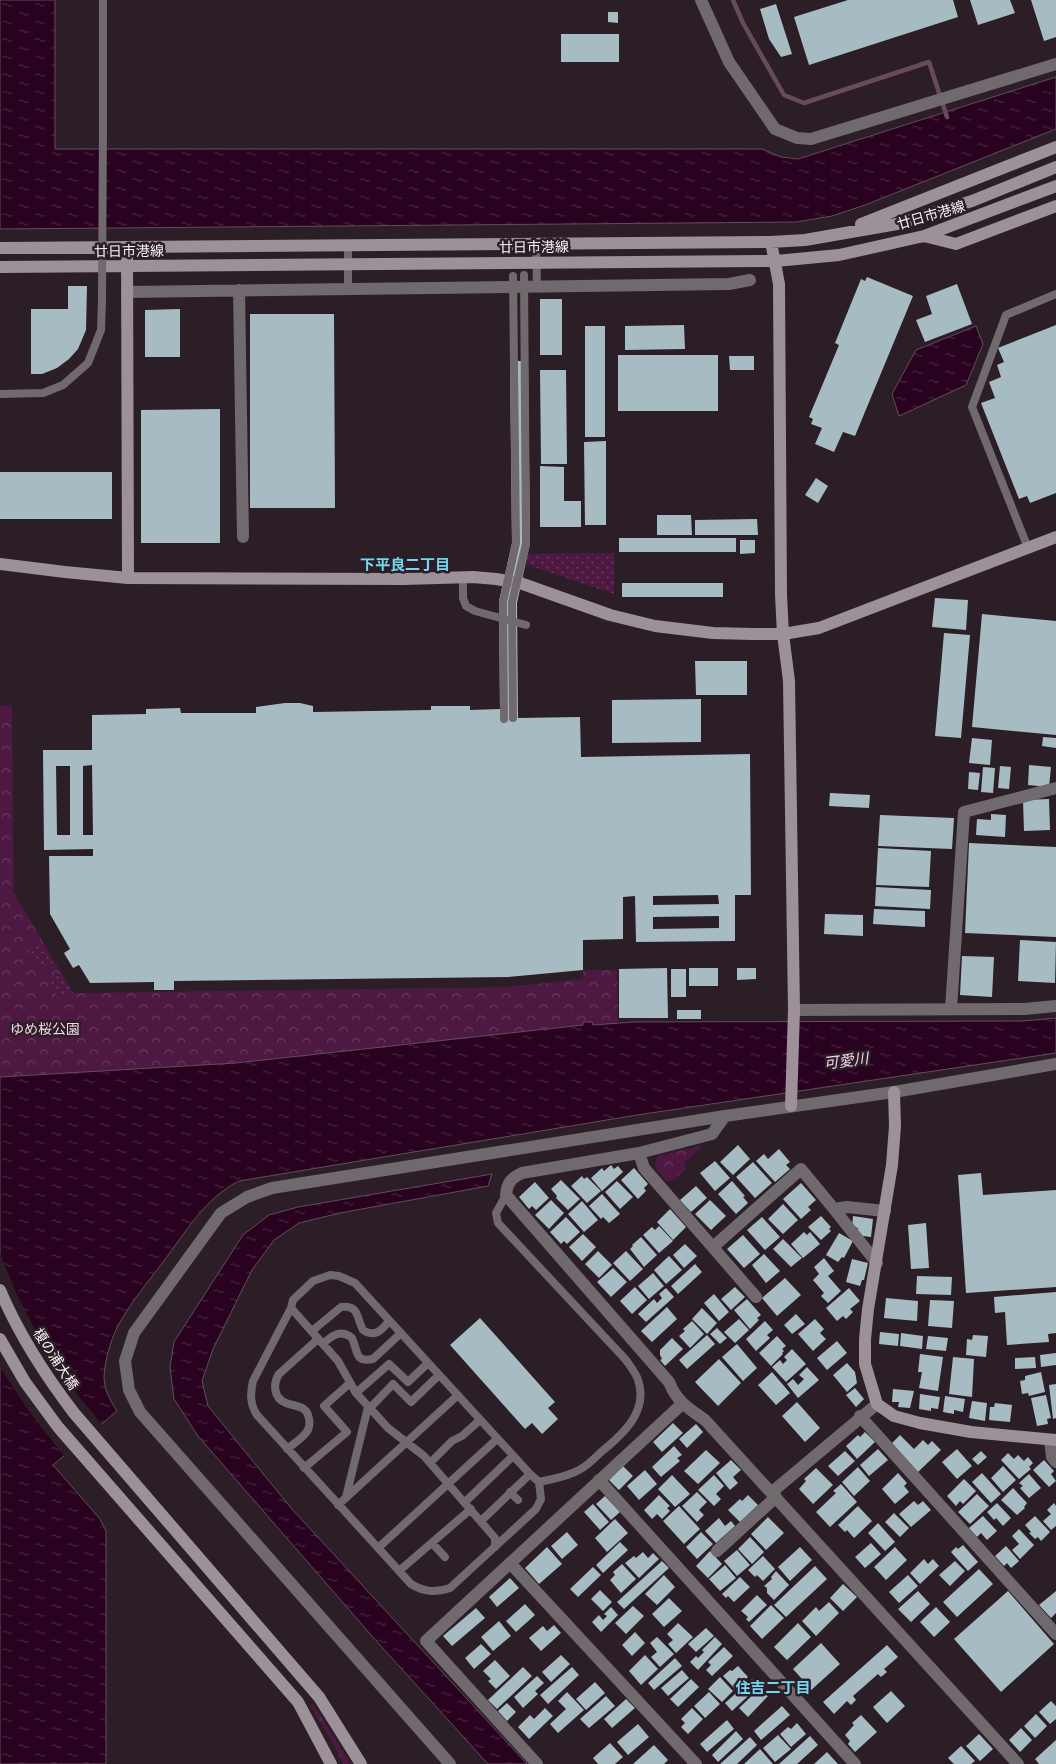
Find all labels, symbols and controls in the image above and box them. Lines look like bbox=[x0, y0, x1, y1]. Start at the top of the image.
street label: 廿日市港線 bbox=[895, 197, 967, 232]
street label: 廿日市港線 bbox=[499, 237, 569, 256]
street label: 廿日市港線 bbox=[94, 241, 164, 260]
district label: 下平良二丁目 bbox=[360, 555, 450, 573]
park label: ゆめ桜公園 bbox=[10, 1020, 80, 1037]
water label: 可愛川 bbox=[822, 1048, 871, 1072]
street label: 榎の浦大橋 bbox=[30, 1325, 83, 1393]
district label: 住吉二丁目 bbox=[735, 1678, 811, 1696]

